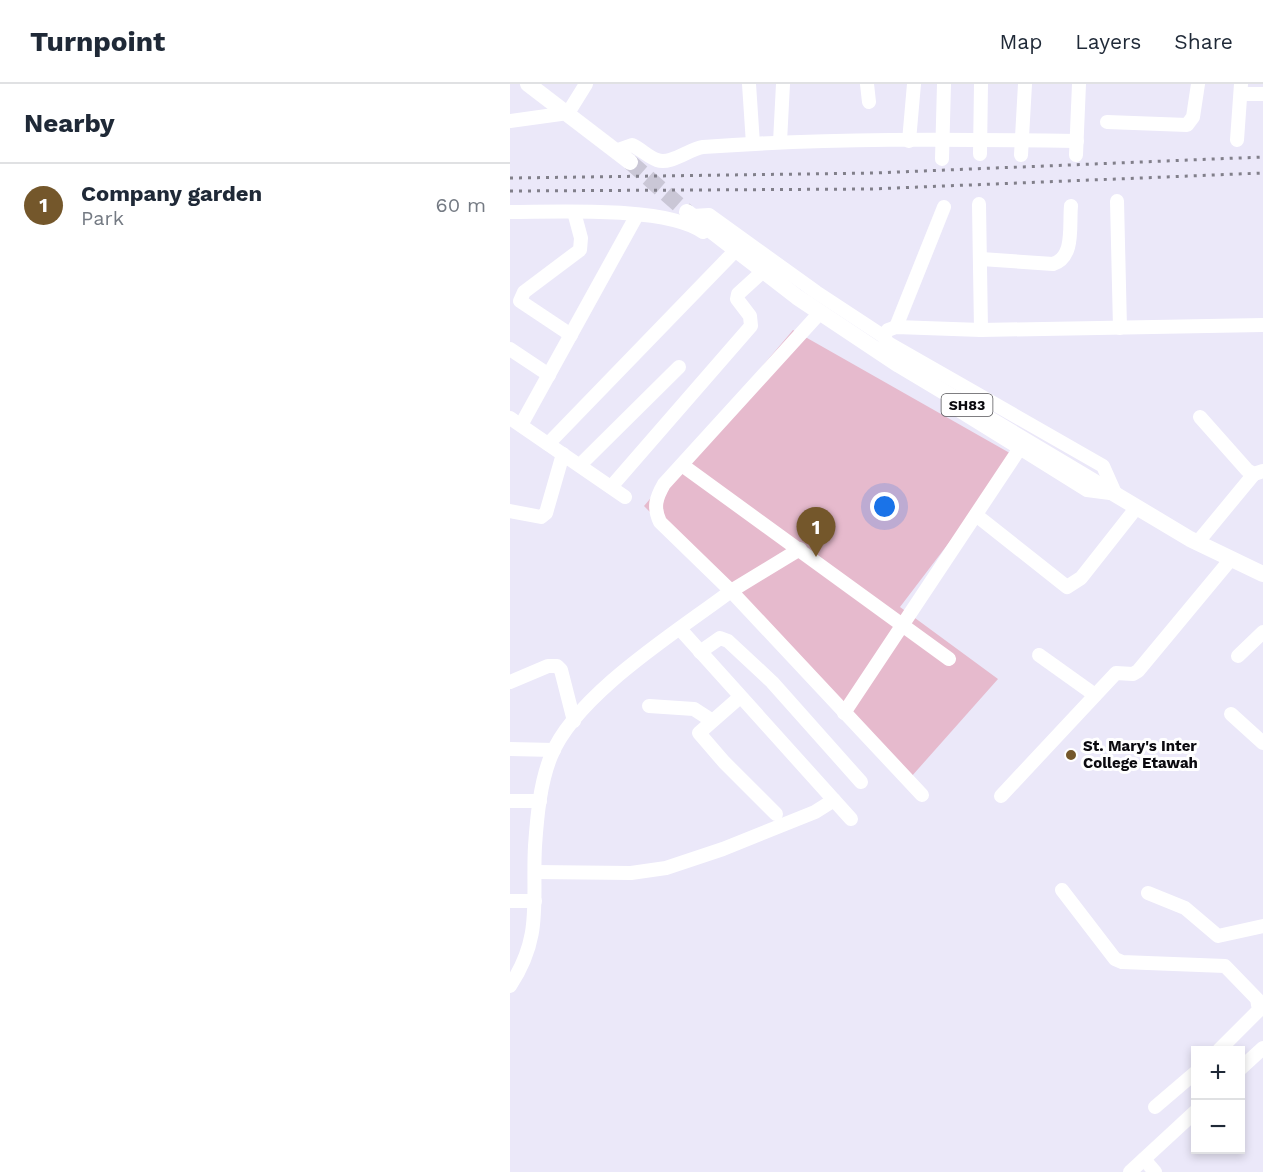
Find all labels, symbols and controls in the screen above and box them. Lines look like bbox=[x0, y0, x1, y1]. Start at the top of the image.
text: Turnpoint bbox=[30, 25, 165, 58]
text: Map bbox=[999, 29, 1042, 54]
text: Layers bbox=[1075, 29, 1141, 54]
text: Share bbox=[1174, 29, 1233, 54]
text: Nearby bbox=[24, 108, 115, 138]
text: Company garden bbox=[81, 181, 262, 206]
text: 1 bbox=[39, 193, 48, 217]
text: 60 m bbox=[436, 193, 486, 217]
text: Park bbox=[81, 206, 124, 230]
road number: SH83 bbox=[942, 394, 992, 416]
your location bbox=[870, 492, 899, 521]
pin: 1 bbox=[796, 508, 836, 557]
place label: St. Mary's Inter College Etawah bbox=[1083, 737, 1198, 772]
marker: St. Mary's Inter College Etawah bbox=[1064, 748, 1078, 762]
map controls bbox=[1191, 1046, 1245, 1154]
button: + bbox=[1191, 1046, 1245, 1100]
button: − bbox=[1191, 1100, 1245, 1154]

